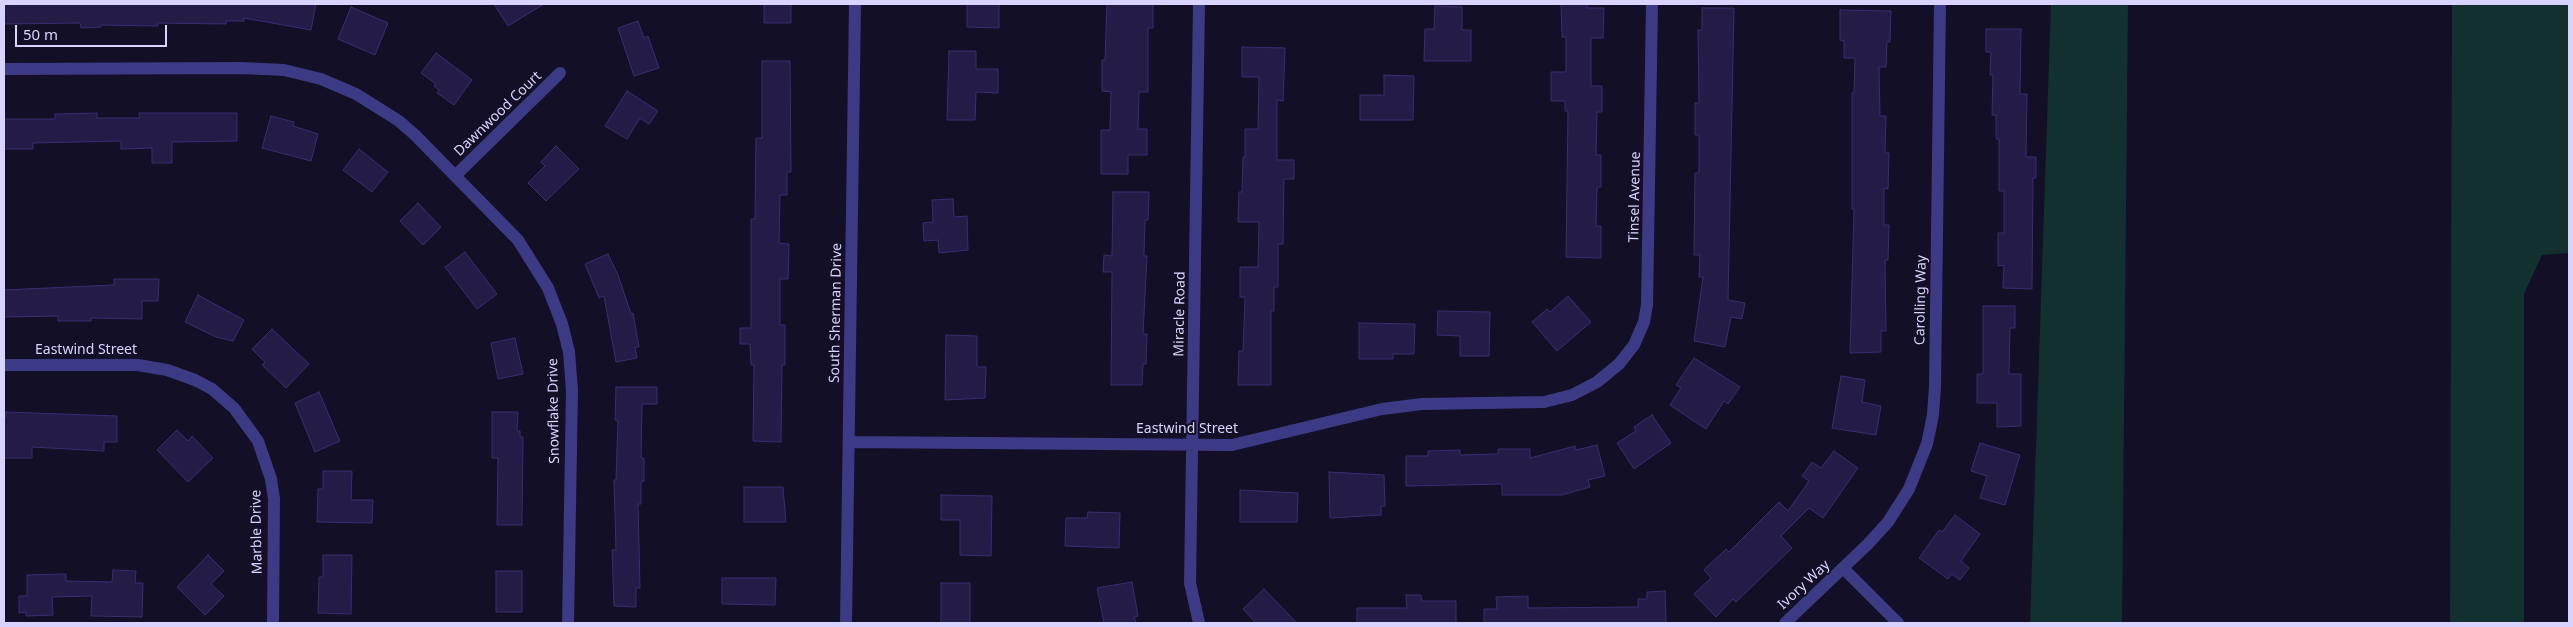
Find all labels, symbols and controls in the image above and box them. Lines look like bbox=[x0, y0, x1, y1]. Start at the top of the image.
scale bar bbox=[18, 15, 170, 47]
text: 50 m bbox=[23, 24, 58, 44]
street label: Dawnwood Court bbox=[451, 68, 545, 160]
street label: Tinsel Avenue bbox=[1626, 151, 1644, 243]
street label: South Sherman Drive bbox=[826, 243, 846, 383]
street label: Carolling Way bbox=[1912, 255, 1930, 345]
street label: Miracle Road bbox=[1171, 271, 1189, 357]
street label: Eastwind Street bbox=[35, 342, 137, 358]
street label: Snowflake Drive bbox=[545, 358, 563, 464]
street label: Eastwind Street bbox=[1136, 421, 1238, 437]
street label: Marble Drive bbox=[248, 490, 266, 574]
street label: Ivory Way bbox=[1775, 557, 1833, 613]

